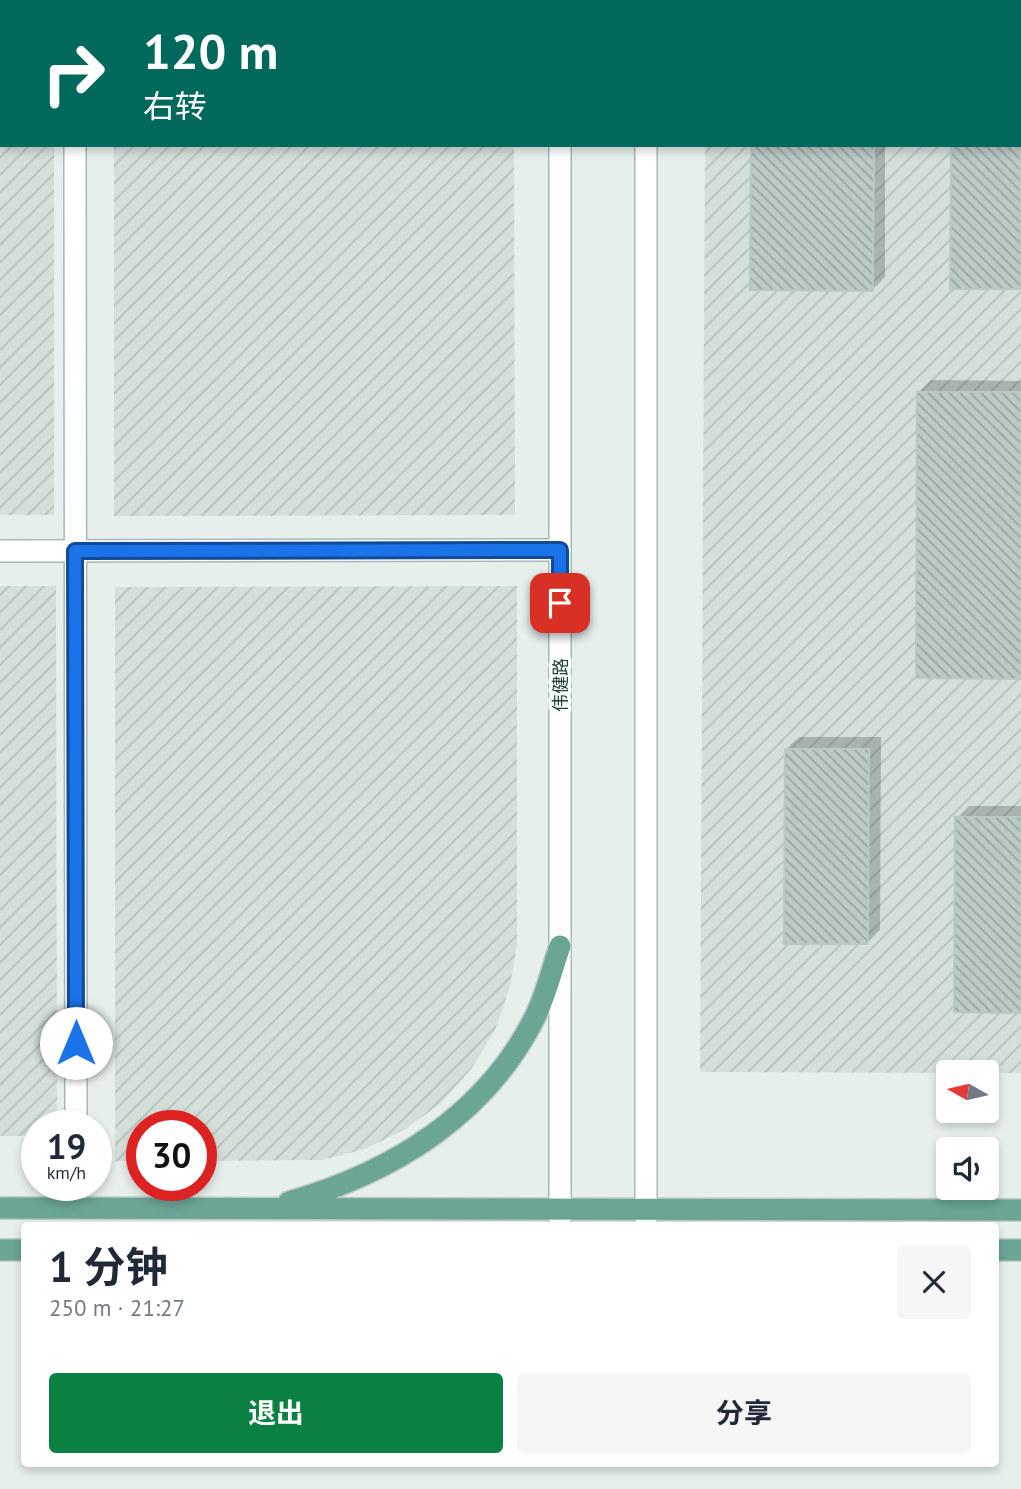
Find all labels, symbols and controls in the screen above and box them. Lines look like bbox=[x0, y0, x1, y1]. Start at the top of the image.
text: 120 m bbox=[143, 19, 278, 83]
icon: right bbox=[28, 28, 119, 119]
text: 右转 bbox=[143, 85, 207, 127]
pin bbox=[530, 573, 590, 633]
icon: arrive bbox=[541, 584, 579, 622]
street label: 伟健路 bbox=[549, 658, 572, 712]
position arrow bbox=[39, 1006, 113, 1080]
north arrow bbox=[936, 1060, 999, 1124]
map controls bbox=[936, 1060, 999, 1200]
speed limit sign: 30 bbox=[126, 1110, 217, 1201]
text: 19 bbox=[47, 1123, 86, 1169]
button: sound bbox=[936, 1137, 999, 1200]
text: km/h bbox=[47, 1161, 86, 1184]
text: 1 分钟 bbox=[49, 1239, 167, 1294]
button: close bbox=[897, 1245, 971, 1319]
text: 250 m · 21:27 bbox=[49, 1293, 185, 1322]
button: 退出 bbox=[49, 1373, 503, 1453]
button: 分享 bbox=[517, 1373, 971, 1453]

